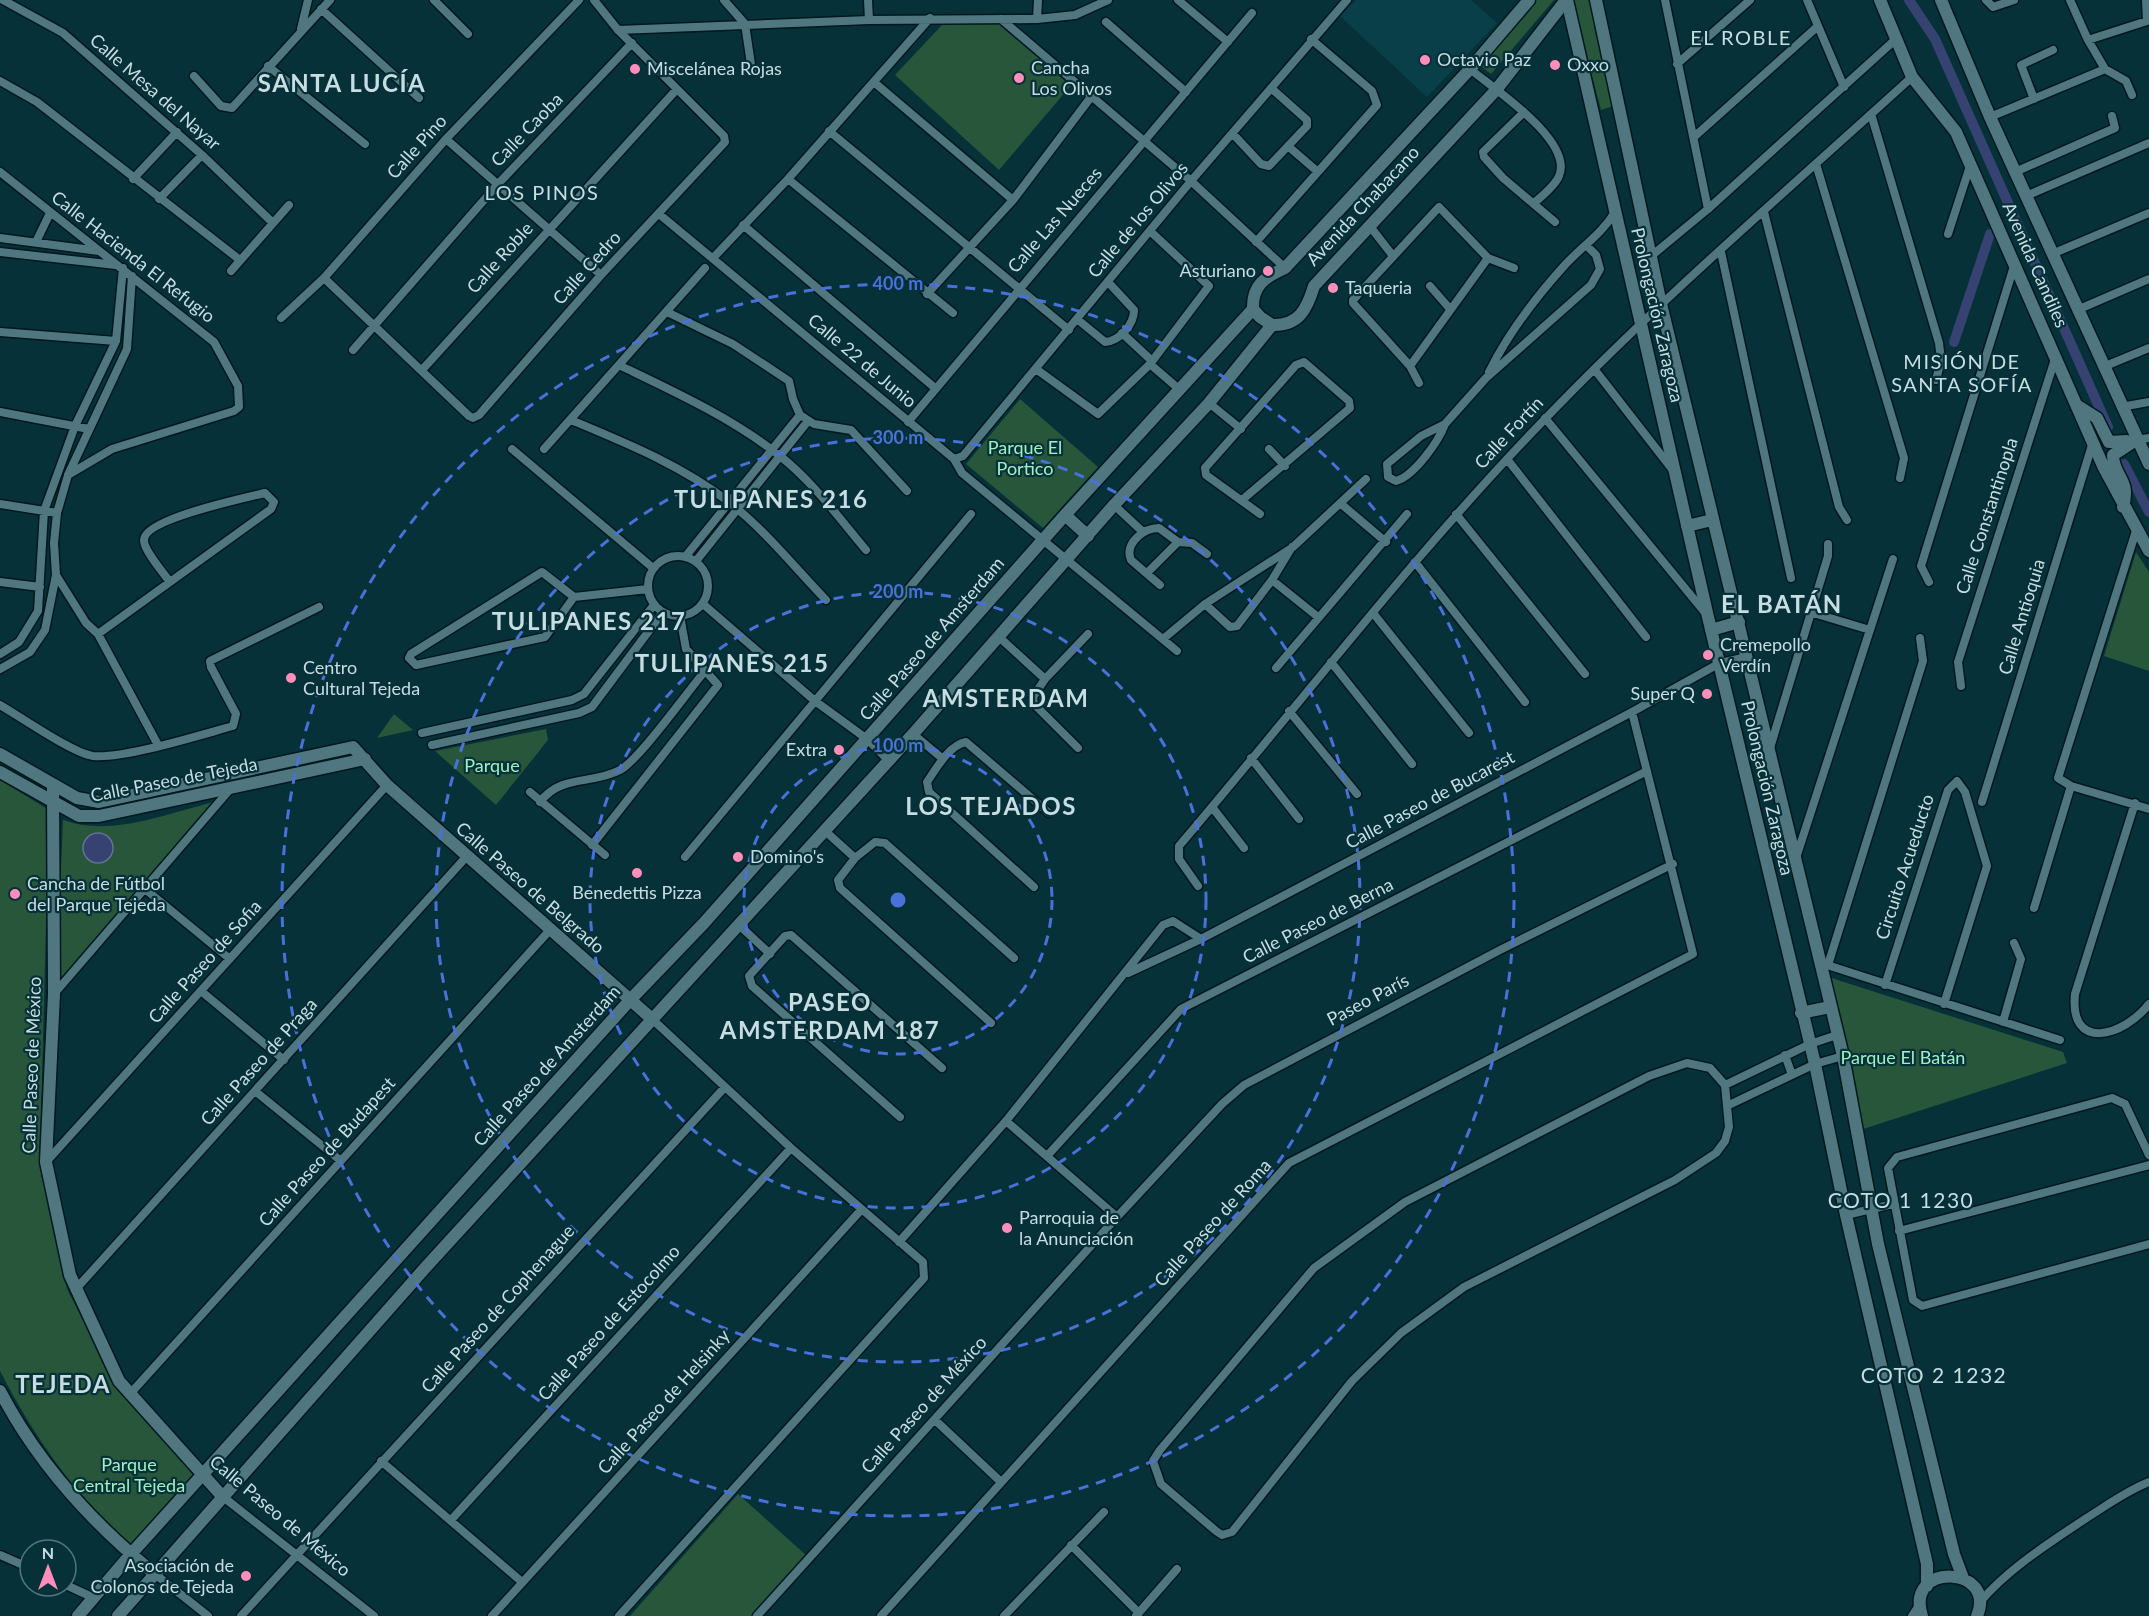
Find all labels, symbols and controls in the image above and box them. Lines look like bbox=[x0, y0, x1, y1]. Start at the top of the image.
district label: EL ROBLE bbox=[1690, 25, 1792, 49]
street label: Calle Mesa del Nayar bbox=[86, 28, 226, 154]
place label: Octavio Paz bbox=[1437, 48, 1531, 70]
marker: Octavio Paz bbox=[1418, 53, 1432, 67]
place label: Oxxo bbox=[1567, 53, 1609, 75]
place label: Cancha Los Olivos bbox=[1031, 56, 1112, 99]
place label: Miscelánea Rojas bbox=[647, 57, 782, 79]
marker: Oxxo bbox=[1548, 58, 1562, 72]
marker: Miscelánea Rojas bbox=[628, 62, 642, 76]
district label: SANTA LUCÍA bbox=[258, 68, 426, 97]
marker: Cancha Los Olivos bbox=[1012, 71, 1026, 85]
street label: Calle Caoba bbox=[486, 88, 567, 171]
street label: Calle Pino bbox=[382, 110, 451, 183]
street label: Avenida Chabacano bbox=[1301, 141, 1423, 270]
street label: Calle de los Olivos bbox=[1082, 157, 1192, 282]
street label: Calle Las Nueces bbox=[1002, 162, 1106, 277]
district label: LOS PINOS bbox=[485, 180, 599, 204]
street label: Calle Hacienda El Refugio bbox=[47, 185, 220, 327]
street label: Avenida Candiles bbox=[1998, 198, 2073, 331]
street label: Calle Roble bbox=[462, 217, 537, 298]
street label: Prolongación Zaragoza bbox=[1627, 225, 1689, 404]
street label: Calle Cedro bbox=[548, 226, 625, 309]
place label: Asturiano bbox=[1179, 259, 1256, 281]
marker: Asturiano bbox=[1261, 264, 1275, 278]
text: 400 m bbox=[873, 272, 923, 294]
place label: Taqueria bbox=[1345, 276, 1412, 298]
marker: Taqueria bbox=[1326, 281, 1340, 295]
street label: Calle 22 de Junio bbox=[804, 309, 921, 412]
district label: MISIÓN DE SANTA SOFÍA bbox=[1891, 349, 2033, 396]
street label: Calle Fortín bbox=[1469, 392, 1547, 473]
text: 300 m bbox=[873, 426, 923, 448]
street label: Calle Constantinopla bbox=[1950, 435, 2022, 597]
park label: Parque El Portico bbox=[988, 436, 1062, 479]
district label: TULIPANES 216 bbox=[674, 484, 868, 513]
street label: Calle Paseo de Amsterdam bbox=[854, 552, 1008, 725]
street label: Calle Antioquia bbox=[1993, 556, 2049, 677]
text: 200 m bbox=[873, 580, 923, 602]
district label: EL BATÁN bbox=[1721, 589, 1843, 618]
district label: TULIPANES 217 bbox=[492, 606, 686, 635]
place label: Cremepollo Verdín bbox=[1720, 633, 1811, 676]
district label: TULIPANES 215 bbox=[635, 648, 829, 677]
marker: Cremepollo Verdín bbox=[1701, 648, 1715, 662]
place label: Centro Cultural Tejeda bbox=[303, 656, 420, 699]
marker: Centro Cultural Tejeda bbox=[284, 671, 298, 685]
place label: Super Q bbox=[1631, 682, 1696, 704]
district label: AMSTERDAM bbox=[922, 683, 1089, 712]
marker: Super Q bbox=[1700, 687, 1714, 701]
street label: Prolongación Zaragoza bbox=[1737, 698, 1799, 877]
text: 100 m bbox=[873, 734, 923, 756]
place label: Extra bbox=[786, 738, 827, 760]
marker: Extra bbox=[832, 743, 846, 757]
street label: Calle Paseo de Bucarest bbox=[1341, 745, 1518, 853]
street label: Calle Paseo de Tejeda bbox=[88, 752, 259, 806]
park label: Parque bbox=[464, 754, 520, 776]
district label: LOS TEJADOS bbox=[905, 791, 1077, 820]
street label: Circuito Acueducto bbox=[1870, 791, 1938, 942]
street label: Calle Paseo de Belgrado bbox=[452, 817, 609, 958]
place label: Domino's bbox=[750, 845, 824, 867]
marker: Domino's bbox=[731, 850, 745, 864]
marker: Benedettis Pizza bbox=[630, 866, 644, 880]
place label: Cancha de Fútbol del Parque Tejeda bbox=[27, 872, 166, 915]
street label: Calle Paseo de Berna bbox=[1239, 873, 1396, 968]
place label: Benedettis Pizza bbox=[572, 881, 702, 903]
marker: Cancha de Fútbol del Parque Tejeda bbox=[8, 887, 22, 901]
centre of rings bbox=[888, 890, 908, 910]
street label: Calle Paseo de Sofia bbox=[143, 895, 265, 1028]
street label: Paseo París bbox=[1323, 968, 1412, 1030]
street label: Calle Paseo de México bbox=[17, 976, 45, 1154]
street label: Calle Paseo de Amsterdam bbox=[468, 980, 625, 1151]
district label: PASEO AMSTERDAM 187 bbox=[719, 987, 940, 1044]
street label: Calle Paseo de Praga bbox=[195, 993, 321, 1130]
park label: Parque El Batán bbox=[1841, 1046, 1965, 1068]
street label: Calle Paseo de Budapest bbox=[253, 1072, 400, 1231]
street label: Calle Paseo de Roma bbox=[1149, 1154, 1275, 1291]
district label: COTO 1 1230 bbox=[1828, 1187, 1974, 1212]
place label: Parroquia de la Anunciación bbox=[1019, 1206, 1134, 1249]
street label: Calle Paseo de Cophenague bbox=[416, 1220, 579, 1397]
marker: Parroquia de la Anunciación bbox=[1000, 1221, 1014, 1235]
street label: Calle Paseo de Estocolmo bbox=[533, 1240, 684, 1405]
street label: Calle Paseo de Helsinky bbox=[592, 1324, 735, 1478]
street label: Calle Paseo de México bbox=[856, 1331, 991, 1478]
district label: COTO 2 1232 bbox=[1861, 1362, 2007, 1387]
district label: TEJEDA bbox=[15, 1369, 111, 1398]
street label: Calle Paseo de México bbox=[206, 1450, 356, 1581]
park label: Parque Central Tejeda bbox=[73, 1453, 185, 1496]
north arrow bbox=[18, 1538, 78, 1598]
text: N bbox=[42, 1543, 54, 1562]
place label: Asociación de Colonos de Tejeda bbox=[90, 1554, 234, 1597]
marker: Asociación de Colonos de Tejeda bbox=[239, 1569, 253, 1583]

